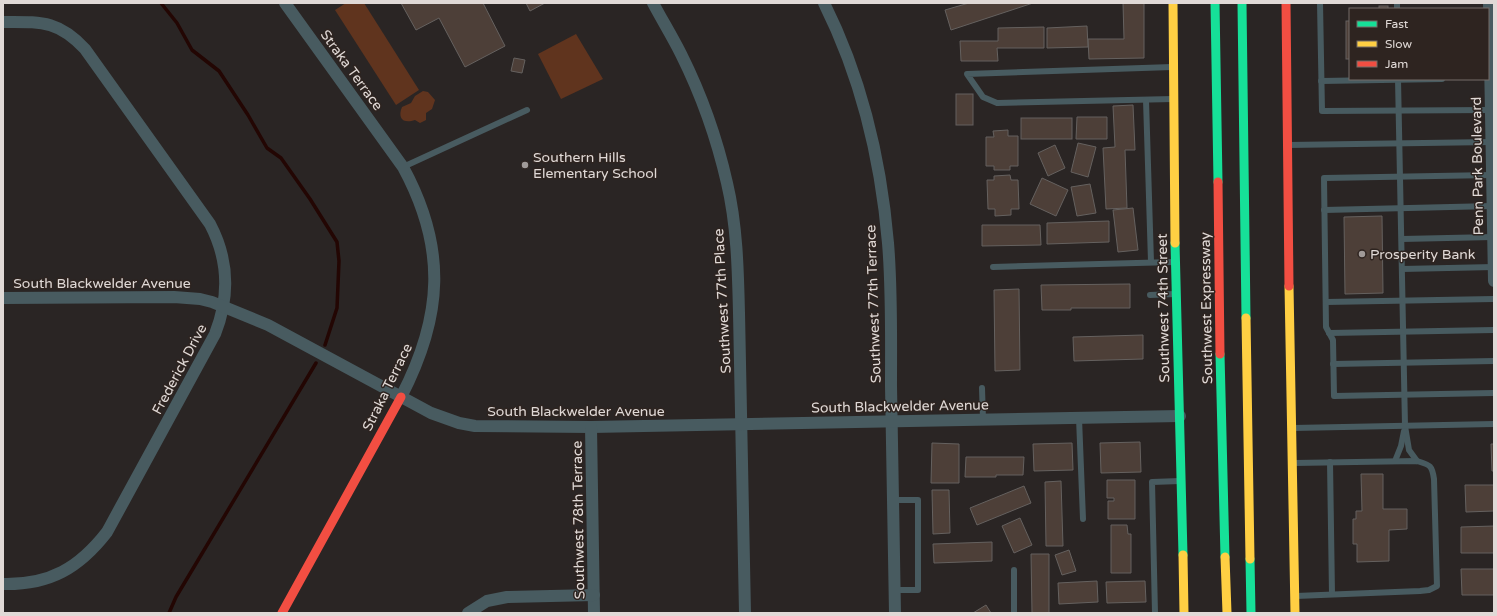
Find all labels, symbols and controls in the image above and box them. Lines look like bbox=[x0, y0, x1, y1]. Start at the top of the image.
legend bbox=[1349, 8, 1489, 80]
text: Fast bbox=[1385, 17, 1409, 31]
street label: Straka Terrace bbox=[317, 27, 387, 114]
text: Slow bbox=[1385, 37, 1412, 51]
text: Jam bbox=[1385, 57, 1408, 71]
street label: Penn Park Boulevard bbox=[1468, 97, 1487, 235]
place label: Southern Hills Elementary School bbox=[533, 149, 657, 182]
marker: Southern Hills Elementary School bbox=[520, 160, 530, 170]
street label: Southwest 77th Terrace bbox=[862, 224, 885, 384]
street label: Southwest 77th Place bbox=[710, 228, 735, 374]
street label: Southwest Expressway bbox=[1197, 231, 1216, 384]
street label: Southwest 74th Street bbox=[1154, 233, 1173, 383]
place label: Prosperity Bank bbox=[1370, 246, 1476, 263]
marker: Prosperity Bank bbox=[1357, 249, 1367, 259]
street label: South Blackwelder Avenue bbox=[13, 275, 191, 292]
street label: Frederick Drive bbox=[148, 321, 210, 417]
street label: Straka Terrace bbox=[359, 341, 416, 434]
street label: South Blackwelder Avenue bbox=[811, 396, 989, 417]
street label: South Blackwelder Avenue bbox=[487, 403, 665, 420]
street label: Southwest 78th Terrace bbox=[569, 441, 588, 599]

